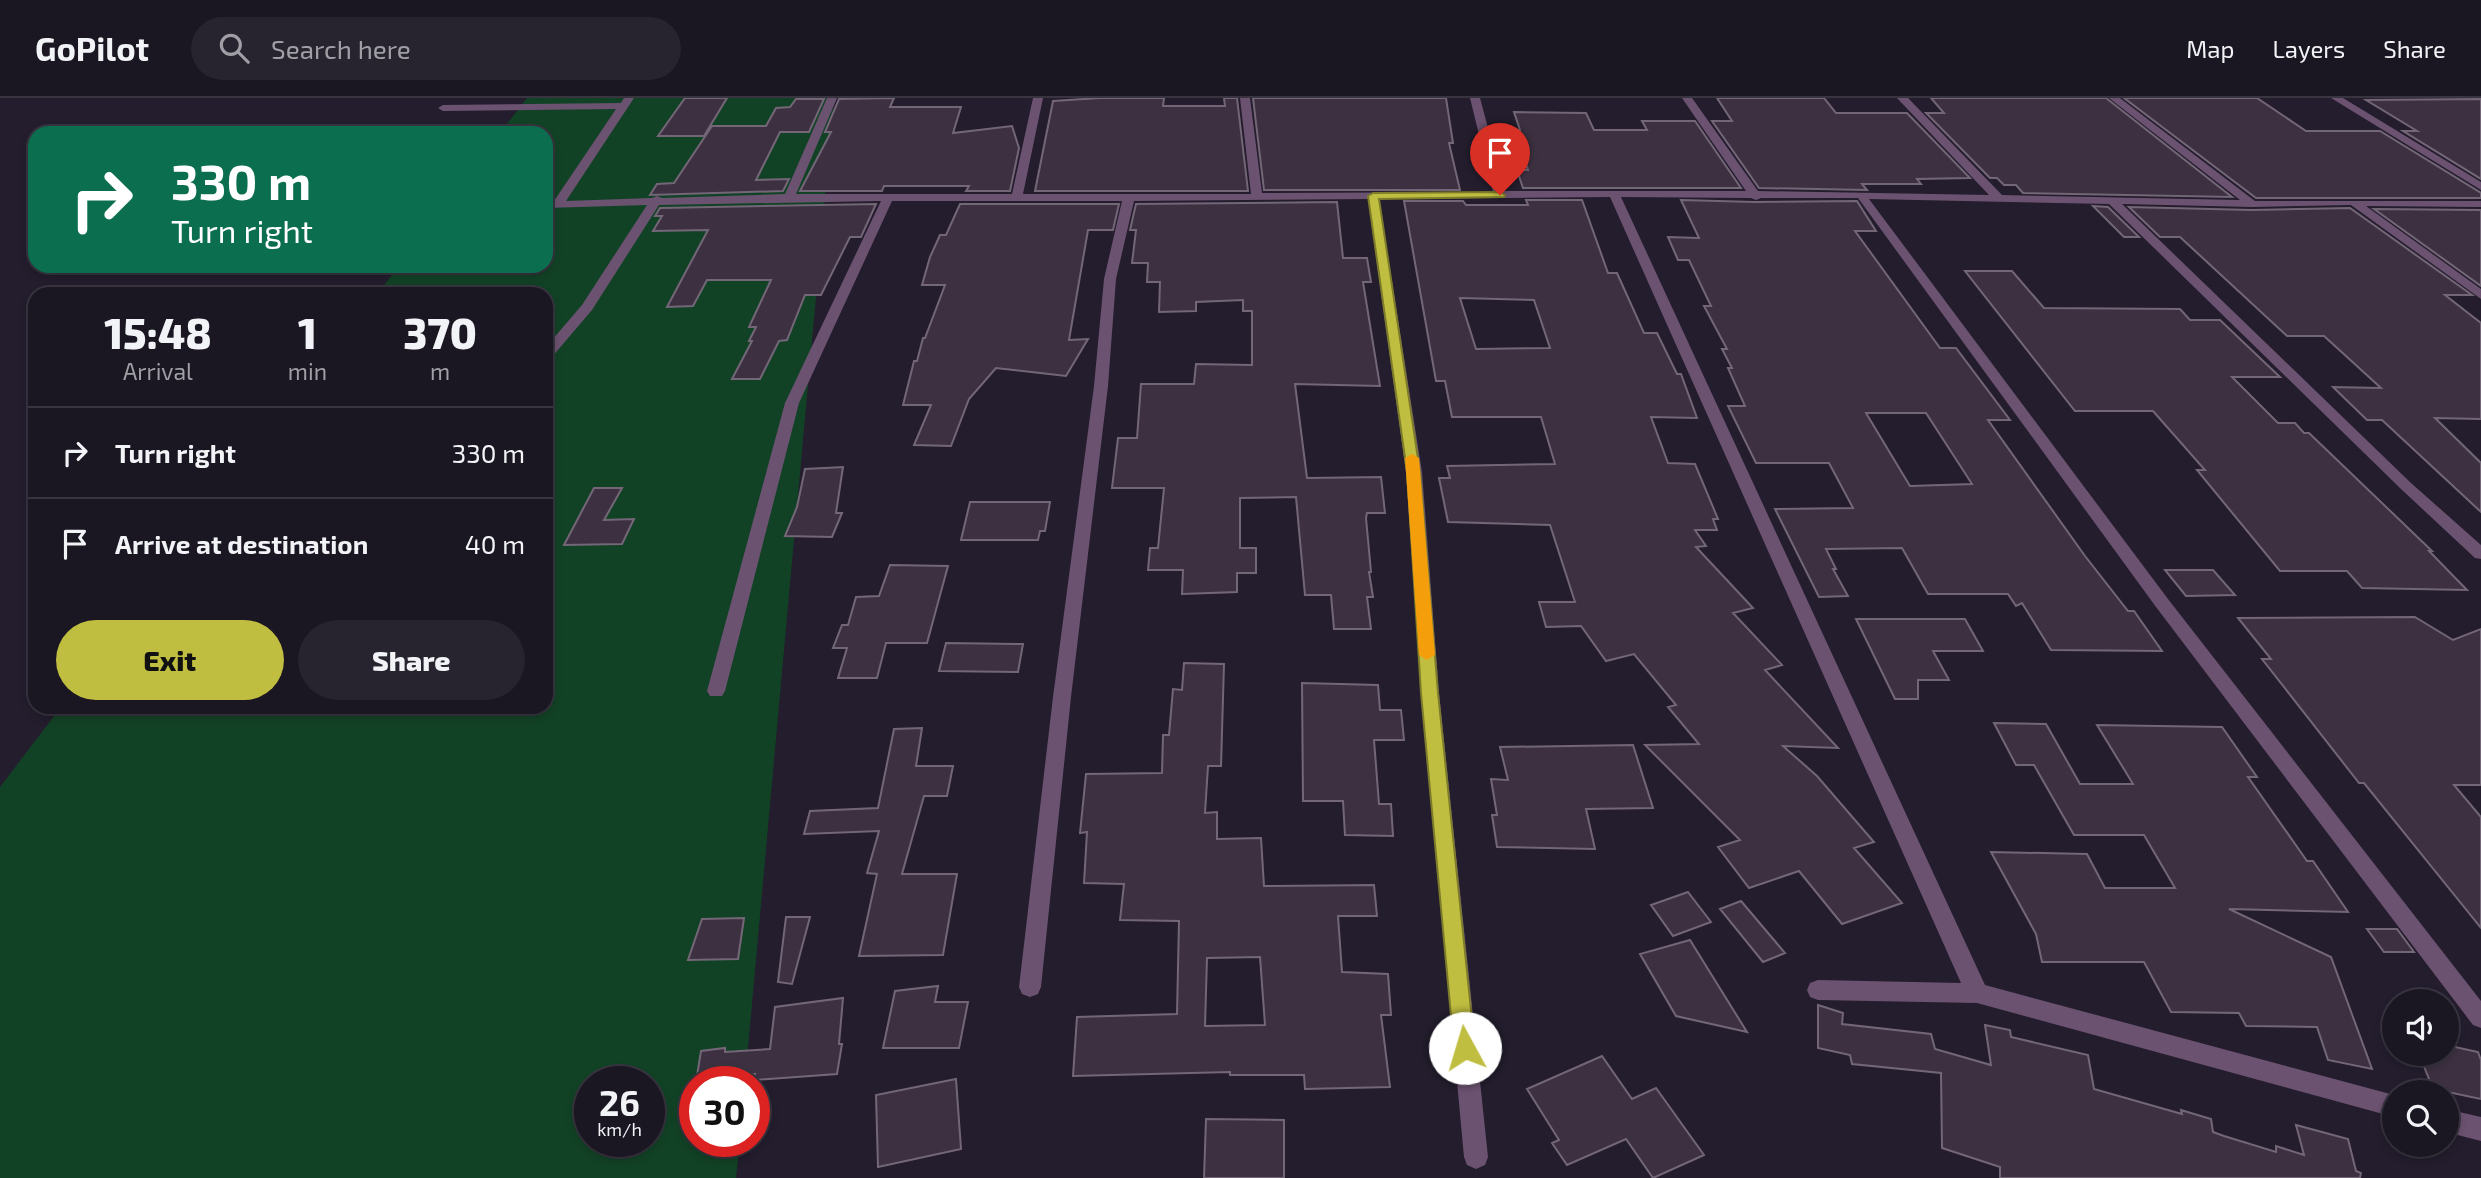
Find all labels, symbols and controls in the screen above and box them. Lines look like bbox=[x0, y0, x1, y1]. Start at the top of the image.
search box bbox=[191, 17, 681, 80]
text: GoPilot bbox=[35, 28, 149, 68]
icon: search bbox=[215, 29, 253, 67]
text: Search here bbox=[271, 33, 411, 64]
text: Map bbox=[2186, 34, 2234, 63]
text: Layers bbox=[2272, 34, 2345, 63]
text: Share bbox=[2383, 34, 2446, 63]
pin bbox=[1470, 123, 1530, 195]
icon: arrive bbox=[1481, 134, 1519, 172]
text: 330 m bbox=[171, 151, 311, 210]
icon: right bbox=[56, 154, 147, 245]
text: Turn right bbox=[171, 211, 313, 249]
text: 15:48 bbox=[104, 307, 212, 357]
text: 1 bbox=[298, 307, 317, 357]
text: 370 bbox=[403, 307, 477, 357]
text: Arrival bbox=[123, 357, 193, 385]
text: min bbox=[288, 357, 327, 385]
text: m bbox=[430, 357, 450, 385]
icon: right bbox=[56, 434, 94, 472]
text: Turn right bbox=[115, 437, 236, 468]
text: 330 m bbox=[452, 437, 525, 468]
icon: arrive bbox=[56, 525, 94, 563]
text: Arrive at destination bbox=[115, 528, 368, 559]
text: 40 m bbox=[465, 528, 525, 559]
button: Exit bbox=[56, 620, 284, 700]
button: Share bbox=[298, 620, 525, 700]
map controls bbox=[2382, 989, 2459, 1157]
button: sound bbox=[2382, 989, 2459, 1066]
position arrow bbox=[1428, 1011, 1502, 1085]
speed limit sign: 30 bbox=[679, 1066, 770, 1157]
button: search bbox=[2382, 1080, 2459, 1157]
text: 26 bbox=[599, 1081, 640, 1123]
text: km/h bbox=[597, 1118, 642, 1140]

